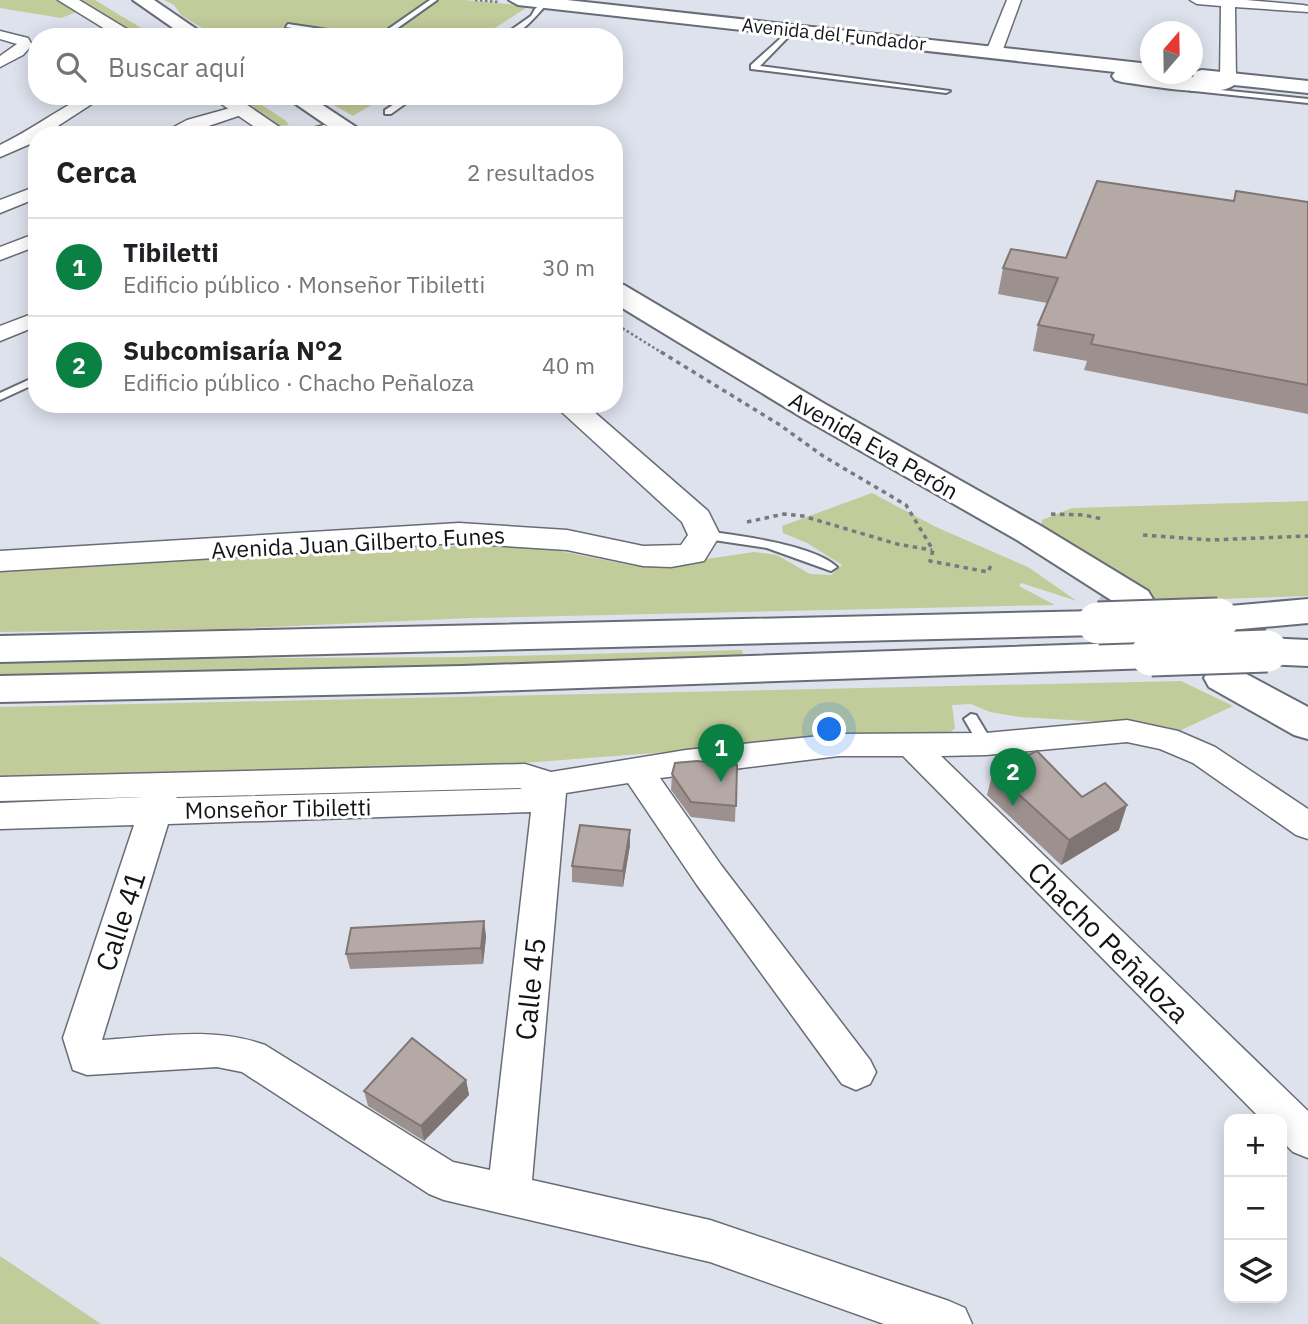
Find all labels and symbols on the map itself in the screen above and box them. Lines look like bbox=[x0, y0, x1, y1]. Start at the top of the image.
street label: Avenida del Fundador bbox=[741, 12, 927, 56]
north arrow bbox=[1140, 21, 1203, 84]
street label: Avenida Eva Perón bbox=[784, 384, 964, 506]
street label: Avenida Juan Gilberto Funes bbox=[210, 519, 506, 565]
your location bbox=[812, 712, 846, 746]
pin: 1 bbox=[698, 724, 744, 782]
pin: 2 bbox=[990, 748, 1036, 806]
street label: Monseñor Tibiletti bbox=[184, 791, 372, 825]
street label: Chacho Peñaloza bbox=[1020, 853, 1198, 1031]
street label: Calle 41 bbox=[86, 866, 154, 976]
street label: Calle 45 bbox=[506, 936, 554, 1042]

